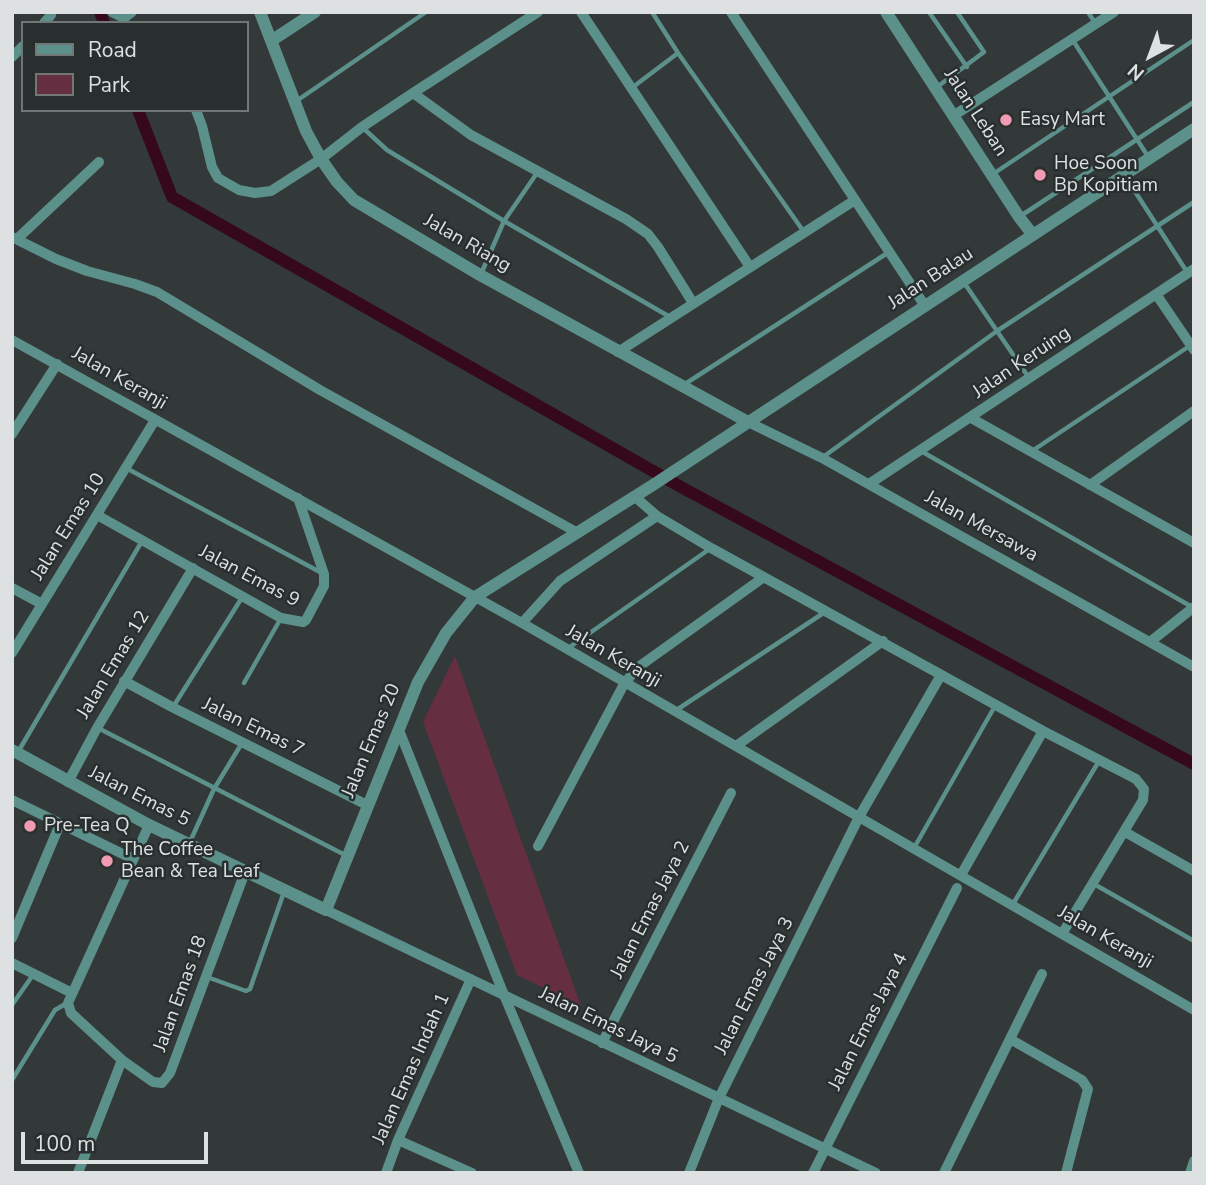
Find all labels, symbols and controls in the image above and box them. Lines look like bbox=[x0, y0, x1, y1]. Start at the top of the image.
legend bbox=[21, 21, 248, 112]
north arrow bbox=[1115, 21, 1185, 91]
text: Road bbox=[88, 36, 137, 64]
text: N bbox=[1122, 57, 1150, 86]
street label: Jalan Leban bbox=[938, 65, 1012, 161]
text: Park bbox=[88, 71, 130, 99]
place label: Easy Mart bbox=[1020, 109, 1105, 131]
marker: Easy Mart bbox=[998, 112, 1014, 128]
place label: Hoe Soon Bp Kopitiam bbox=[1054, 153, 1158, 197]
marker: Hoe Soon Bp Kopitiam bbox=[1032, 167, 1048, 183]
street label: Jalan Riang bbox=[419, 210, 515, 278]
street label: Jalan Balau bbox=[884, 243, 978, 315]
street label: Jalan Keruing bbox=[969, 322, 1075, 404]
street label: Jalan Keranji bbox=[67, 343, 171, 415]
street label: Jalan Emas 10 bbox=[27, 469, 111, 585]
street label: Jalan Mersawa bbox=[921, 487, 1041, 567]
street label: Jalan Emas 9 bbox=[195, 541, 303, 613]
street label: Jalan Emas 12 bbox=[73, 607, 155, 723]
street label: Jalan Keranji bbox=[561, 621, 665, 693]
street label: Jalan Emas 20 bbox=[338, 680, 406, 802]
street label: Jalan Emas 7 bbox=[198, 694, 308, 762]
street label: Jalan Emas 5 bbox=[85, 762, 193, 832]
place label: Pre-Tea Q bbox=[44, 815, 130, 837]
marker: Pre-Tea Q bbox=[22, 818, 38, 834]
street label: Jalan Emas Jaya 2 bbox=[607, 838, 695, 982]
place label: The Coffee Bean & Tea Leaf bbox=[121, 839, 260, 883]
marker: The Coffee Bean & Tea Leaf bbox=[99, 853, 115, 869]
street label: Jalan Keranji bbox=[1053, 902, 1157, 974]
street label: Jalan Emas Jaya 3 bbox=[711, 914, 799, 1058]
street label: Jalan Emas 18 bbox=[149, 933, 213, 1055]
street label: Jalan Emas Jaya 4 bbox=[825, 950, 913, 1094]
street label: Jalan Emas Jaya 5 bbox=[535, 983, 681, 1069]
street label: Jalan Emas Indah 1 bbox=[368, 990, 456, 1148]
scale bar bbox=[24, 1118, 212, 1162]
text: 100 m bbox=[34, 1130, 95, 1158]

